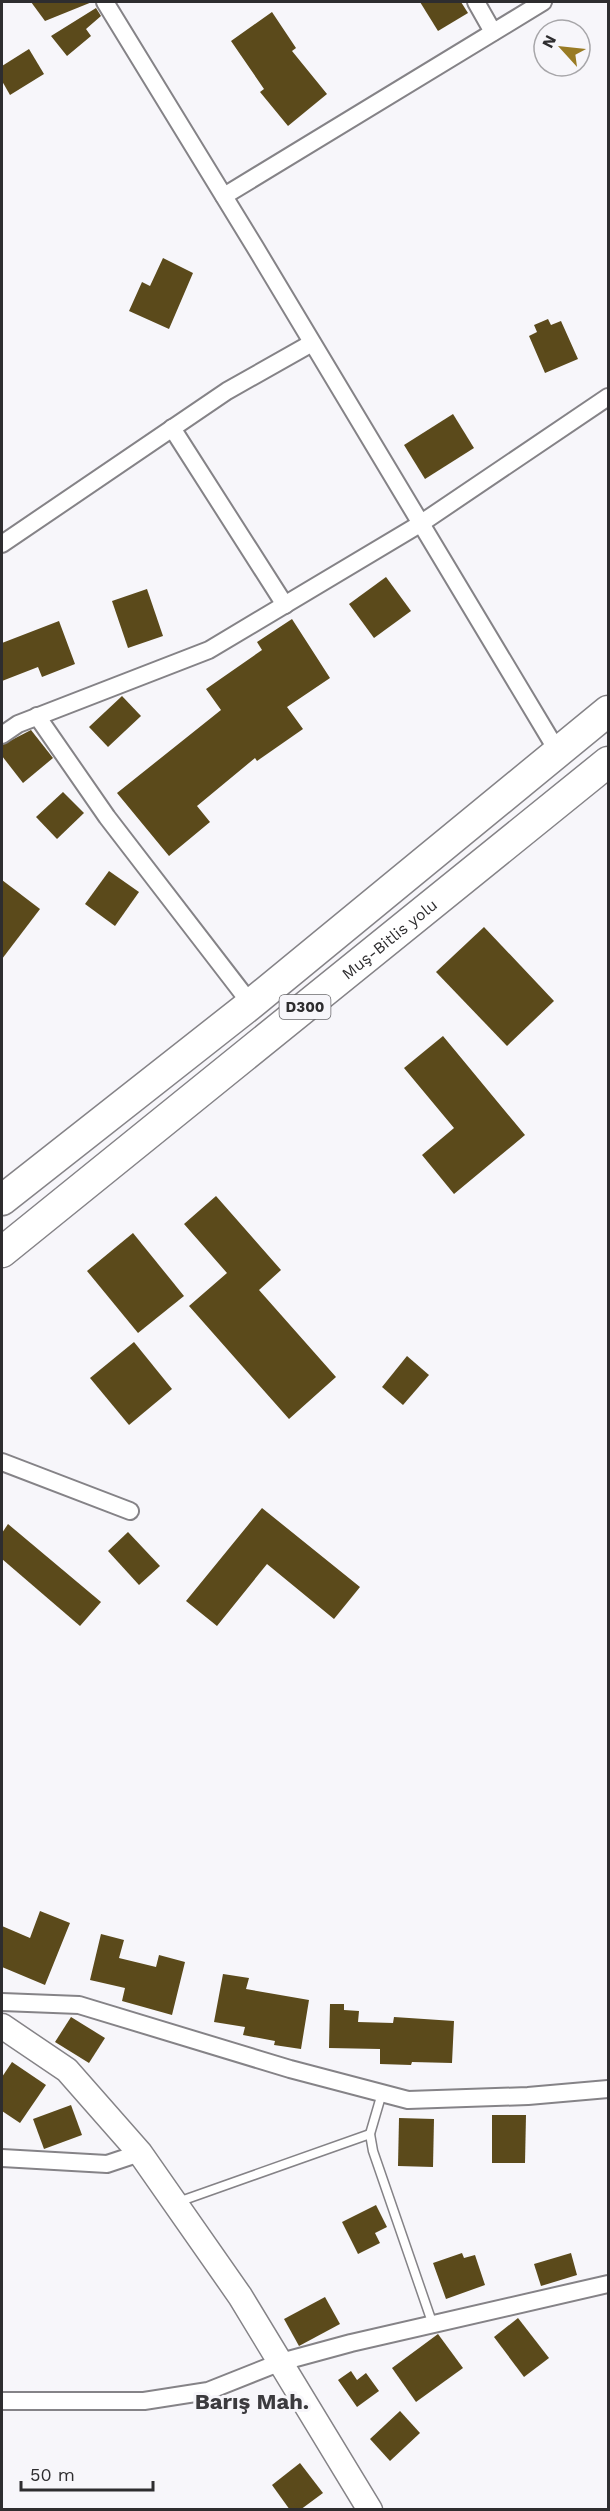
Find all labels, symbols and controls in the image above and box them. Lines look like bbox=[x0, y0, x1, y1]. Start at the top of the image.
north arrow bbox=[532, 18, 592, 78]
text: N bbox=[538, 32, 560, 51]
street label: Muş-Bitlis yolu bbox=[338, 895, 441, 983]
road number: D300 bbox=[280, 995, 330, 1019]
district label: Barış Mah. bbox=[195, 2389, 309, 2414]
scale bar bbox=[21, 2454, 153, 2492]
text: 50 m bbox=[30, 2464, 75, 2485]

